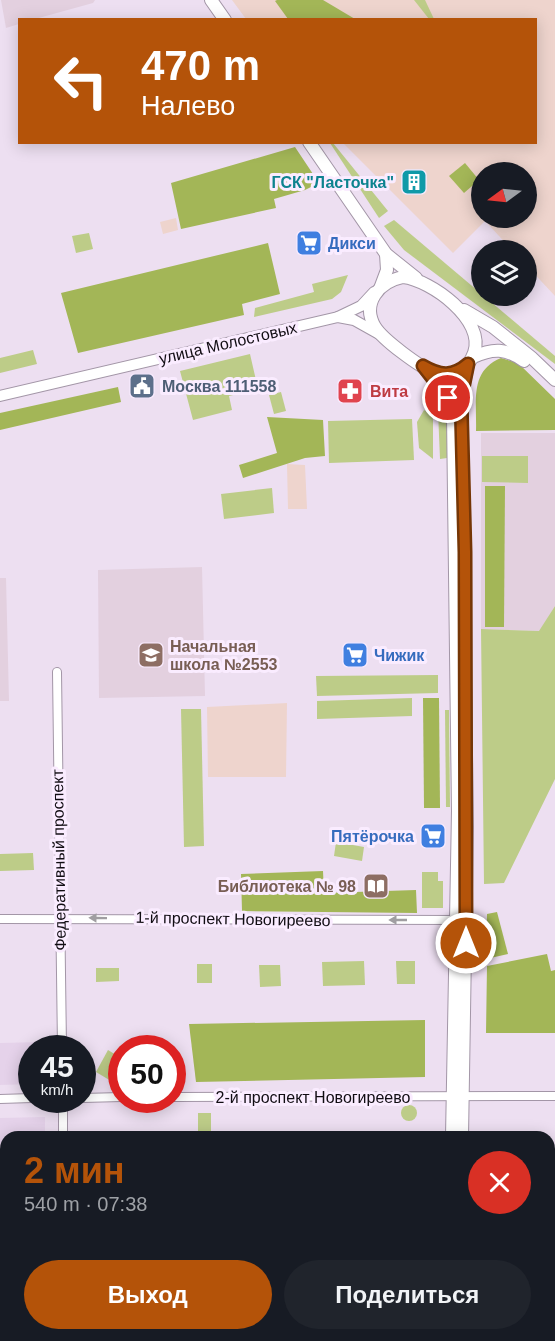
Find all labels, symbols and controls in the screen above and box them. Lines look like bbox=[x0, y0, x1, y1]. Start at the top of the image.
icon: left bbox=[42, 42, 120, 120]
text: 470 m bbox=[141, 42, 260, 89]
text: Налево bbox=[141, 91, 235, 121]
north arrow bbox=[471, 162, 537, 228]
map controls bbox=[471, 162, 537, 306]
building icon: ГСК "Ласточка" bbox=[399, 167, 429, 197]
place label: ГСК "Ласточка" bbox=[272, 174, 394, 191]
supermarket icon: Дикси bbox=[294, 228, 324, 258]
place label: Дикси bbox=[328, 235, 376, 252]
button: layers bbox=[471, 240, 537, 306]
street label: улица Молостовых bbox=[157, 319, 299, 367]
public building icon: Москва 111558 bbox=[127, 371, 157, 401]
pin bbox=[422, 372, 473, 423]
pharmacy icon: Вита bbox=[335, 376, 365, 406]
place label: Москва 111558 bbox=[162, 378, 276, 395]
icon: arrive bbox=[431, 381, 464, 414]
place label: Вита bbox=[370, 383, 408, 400]
place label: Начальная школа №2553 bbox=[170, 638, 278, 673]
school or university icon: Начальная школа №2553 bbox=[136, 640, 166, 670]
supermarket icon: Чижик bbox=[340, 640, 370, 670]
place label: Чижик bbox=[374, 647, 425, 664]
street label: Федеративный проспект bbox=[49, 768, 69, 951]
supermarket icon: Пятёрочка bbox=[418, 821, 448, 851]
place label: Пятёрочка bbox=[331, 828, 414, 845]
library icon: Библиотека № 98 bbox=[361, 871, 391, 901]
place label: Библиотека № 98 bbox=[218, 878, 356, 895]
street label: 1-й проспект Новогиреево bbox=[135, 909, 331, 929]
position arrow bbox=[434, 911, 498, 975]
one-way arrow bbox=[89, 913, 108, 923]
one-way arrow bbox=[389, 915, 408, 925]
speed limit sign: 50 bbox=[108, 1035, 186, 1113]
text: 45 bbox=[40, 1050, 74, 1083]
text: km/h bbox=[41, 1081, 73, 1098]
street label: 2-й проспект Новогиреево bbox=[216, 1089, 411, 1106]
text: 2 мин bbox=[24, 1150, 125, 1191]
button: close bbox=[468, 1151, 531, 1214]
text: 540 m · 07:38 bbox=[24, 1193, 147, 1215]
button: Выход bbox=[24, 1260, 272, 1329]
button: Поделиться bbox=[284, 1260, 531, 1329]

